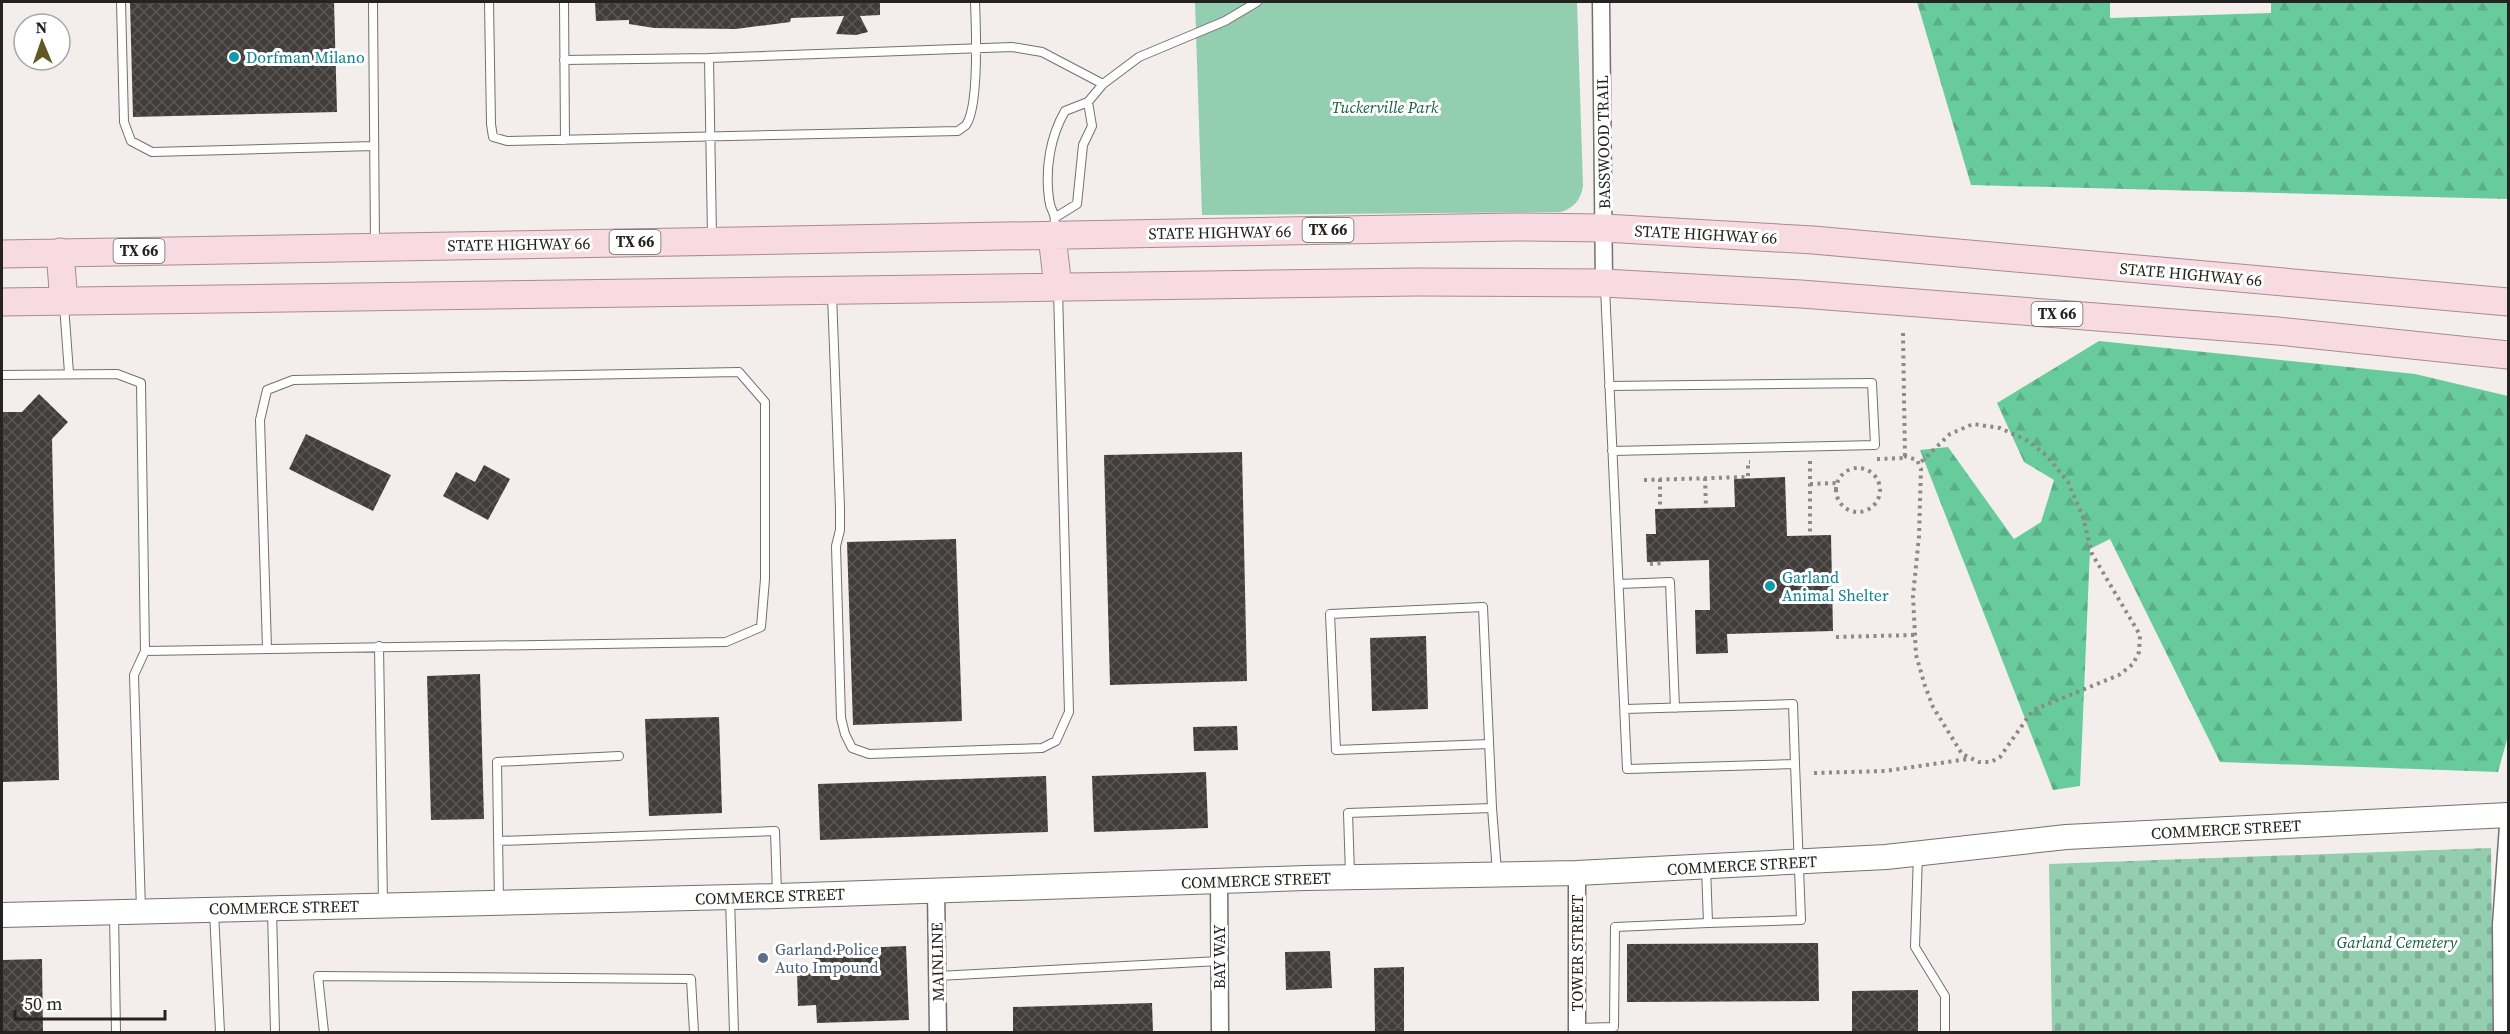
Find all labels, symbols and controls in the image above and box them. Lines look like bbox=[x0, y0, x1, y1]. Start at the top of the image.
north arrow bbox=[12, 12, 72, 72]
text: N bbox=[35, 16, 48, 38]
place label: Dorfman Milano bbox=[246, 46, 365, 68]
marker: Dorfman Milano bbox=[227, 50, 241, 64]
street label: BASSWOOD TRAIL bbox=[1591, 75, 1615, 209]
park label: Tuckerville Park bbox=[1332, 96, 1439, 118]
road number: TX 66 bbox=[1302, 218, 1354, 242]
street label: STATE HIGHWAY 66 bbox=[1634, 219, 1778, 249]
street label: STATE HIGHWAY 66 bbox=[1148, 220, 1292, 244]
road number: TX 66 bbox=[610, 230, 660, 254]
street label: STATE HIGHWAY 66 bbox=[447, 232, 591, 256]
road number: TX 66 bbox=[114, 239, 164, 263]
street label: STATE HIGHWAY 66 bbox=[2119, 257, 2263, 291]
road number: TX 66 bbox=[2032, 302, 2082, 326]
place label: Garland Animal Shelter bbox=[1782, 566, 1889, 606]
marker: Garland Animal Shelter bbox=[1763, 579, 1777, 593]
street label: COMMERCE STREET bbox=[2150, 814, 2302, 844]
street label: COMMERCE STREET bbox=[1666, 850, 1818, 880]
street label: COMMERCE STREET bbox=[1181, 866, 1332, 894]
street label: COMMERCE STREET bbox=[695, 882, 846, 910]
street label: TOWER STREET bbox=[1566, 894, 1588, 1011]
street label: COMMERCE STREET bbox=[209, 895, 360, 919]
street label: MAINLINE bbox=[925, 922, 949, 1002]
street label: BAY WAY bbox=[1208, 925, 1230, 989]
park label: Garland Cemetery bbox=[2337, 931, 2458, 953]
place label: Garland Police Auto Impound bbox=[775, 938, 879, 978]
marker: Garland Police Auto Impound bbox=[756, 951, 770, 965]
scale bar bbox=[15, 983, 165, 1021]
text: 50 m bbox=[24, 991, 62, 1016]

